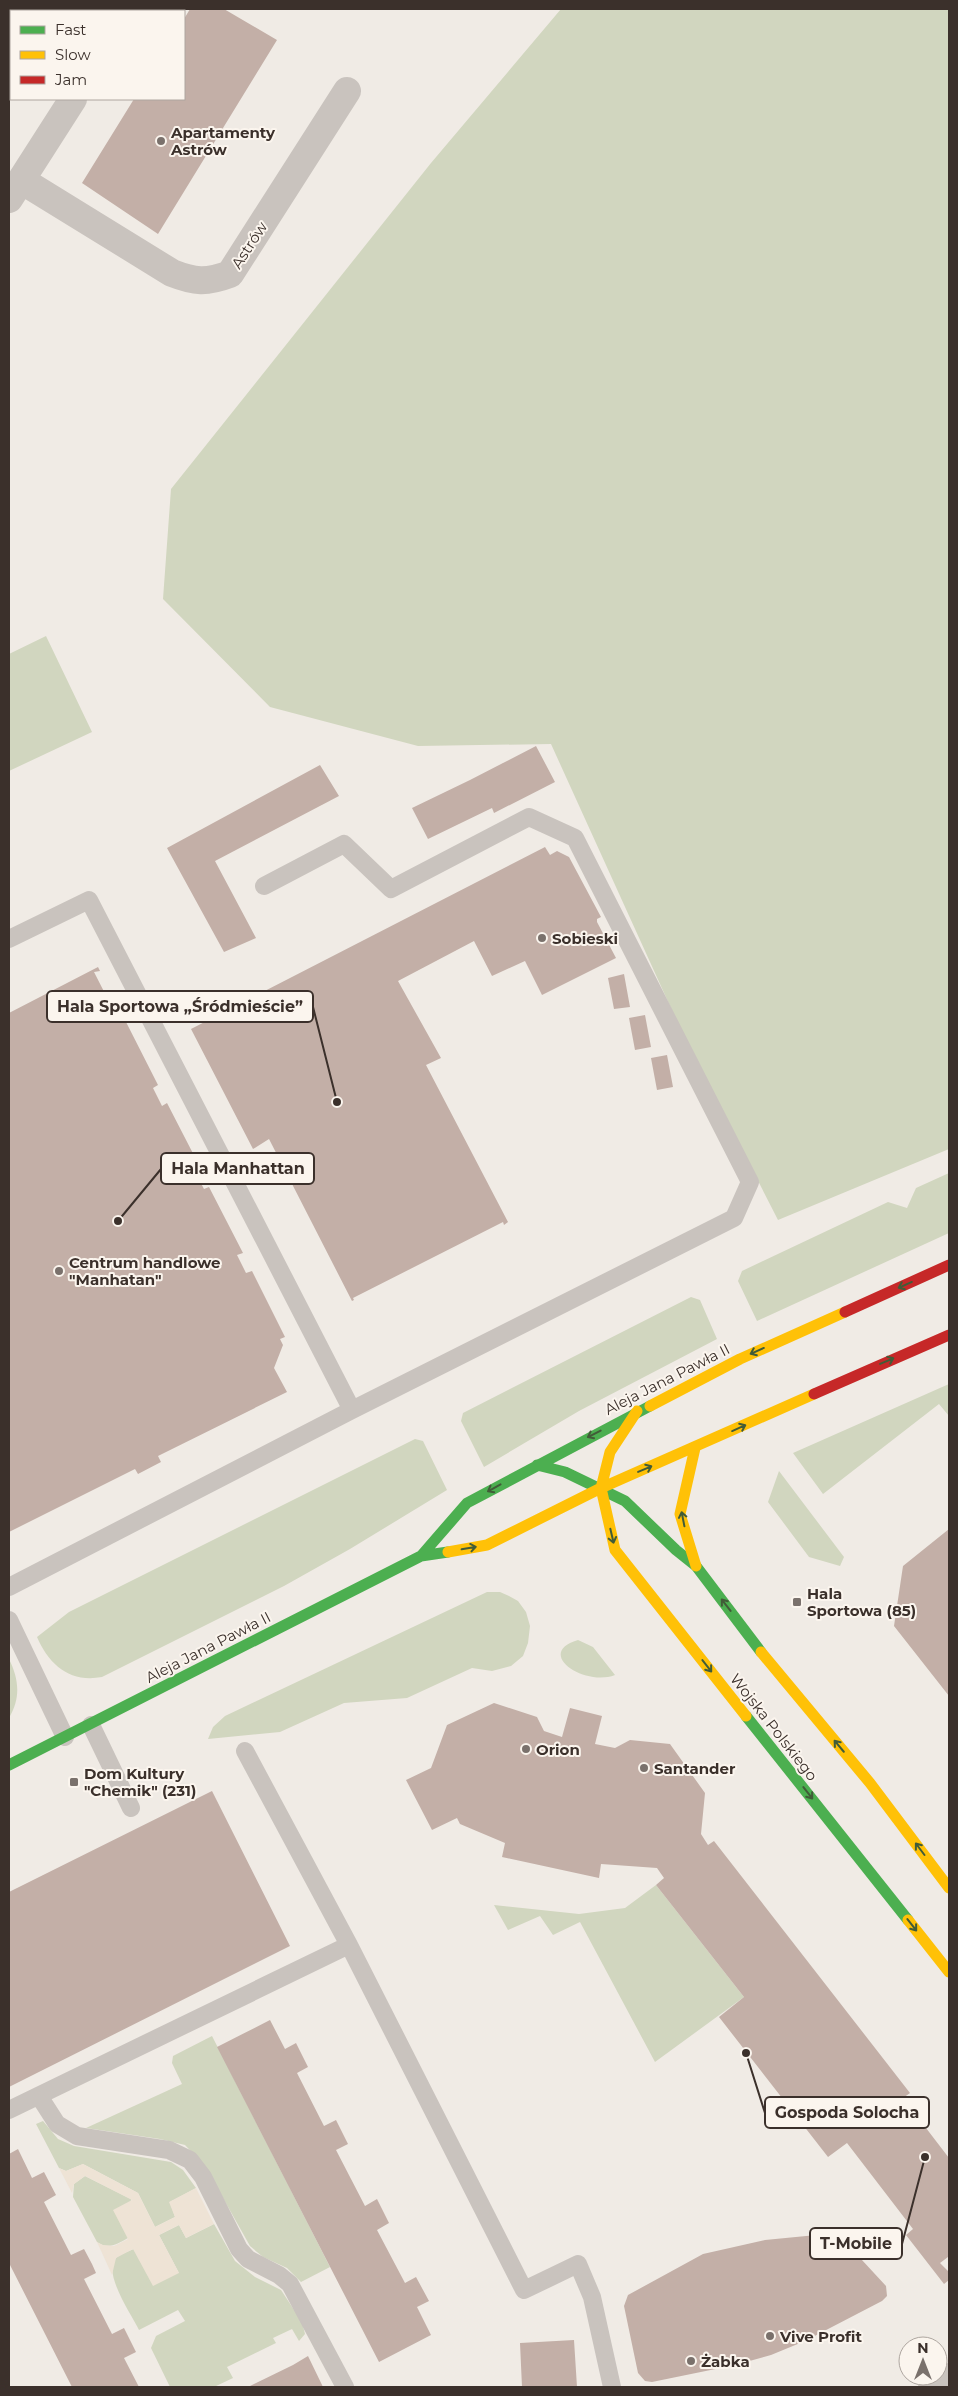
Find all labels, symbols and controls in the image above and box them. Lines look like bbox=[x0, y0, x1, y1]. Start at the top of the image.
legend bbox=[10, 10, 185, 100]
text: Fast bbox=[55, 20, 86, 39]
text: Slow bbox=[55, 45, 91, 64]
text: Jam bbox=[54, 70, 87, 89]
place label: Apartamenty Astrów bbox=[170, 123, 276, 159]
marker: Apartamenty Astrów bbox=[155, 135, 167, 147]
street label: Astrów bbox=[227, 217, 272, 272]
place label: Sobieski bbox=[552, 929, 618, 948]
marker: Sobieski bbox=[536, 932, 548, 944]
callout: Hala Sportowa „Śródmieście” bbox=[47, 991, 313, 1022]
text: Hala Sportowa „Śródmieście” bbox=[57, 997, 303, 1016]
callout: Hala Manhattan bbox=[161, 1153, 314, 1184]
text: Hala Manhattan bbox=[171, 1159, 305, 1178]
place label: Centrum handlowe "Manhatan" bbox=[69, 1253, 221, 1289]
marker: Centrum handlowe "Manhatan" bbox=[53, 1265, 65, 1277]
one-way arrow bbox=[898, 1280, 913, 1290]
street label: Aleja Jana Pawła II bbox=[601, 1339, 733, 1419]
one-way arrow bbox=[750, 1347, 765, 1357]
one-way arrow bbox=[879, 1356, 895, 1365]
one-way arrow bbox=[731, 1422, 746, 1432]
one-way arrow bbox=[586, 1429, 601, 1439]
one-way arrow bbox=[637, 1463, 652, 1473]
one-way arrow bbox=[487, 1484, 502, 1494]
one-way arrow bbox=[677, 1511, 687, 1527]
one-way arrow bbox=[607, 1527, 617, 1543]
one-way arrow bbox=[461, 1542, 477, 1552]
place label: Hala Sportowa (85) bbox=[807, 1584, 916, 1620]
marker: Hala Sportowa (85) bbox=[791, 1596, 803, 1608]
one-way arrow bbox=[720, 1599, 731, 1612]
street label: Aleja Jana Pawła II bbox=[142, 1607, 274, 1687]
one-way arrow bbox=[701, 1659, 712, 1672]
street label: Wojska Polskiego bbox=[726, 1669, 822, 1785]
one-way arrow bbox=[833, 1739, 844, 1752]
place label: Orion bbox=[536, 1740, 580, 1759]
marker: Orion bbox=[520, 1743, 532, 1755]
place label: Santander bbox=[654, 1759, 736, 1778]
marker: Santander bbox=[638, 1762, 650, 1774]
place label: Dom Kultury "Chemik" (231) bbox=[84, 1764, 196, 1800]
marker: Dom Kultury "Chemik" (231) bbox=[68, 1776, 80, 1788]
one-way arrow bbox=[802, 1786, 813, 1799]
one-way arrow bbox=[915, 1842, 925, 1856]
one-way arrow bbox=[906, 1918, 917, 1931]
callout: Gospoda Solocha bbox=[765, 2097, 929, 2128]
text: Gospoda Solocha bbox=[775, 2103, 919, 2122]
callout: T-Mobile bbox=[810, 2228, 902, 2259]
text: T-Mobile bbox=[820, 2234, 892, 2253]
place label: Vive Profit bbox=[779, 2327, 862, 2346]
marker: Vive Profit bbox=[764, 2330, 776, 2342]
north arrow bbox=[898, 2336, 948, 2386]
text: N bbox=[917, 2339, 929, 2357]
place label: Żabka bbox=[701, 2352, 750, 2371]
marker: Żabka bbox=[685, 2355, 697, 2367]

